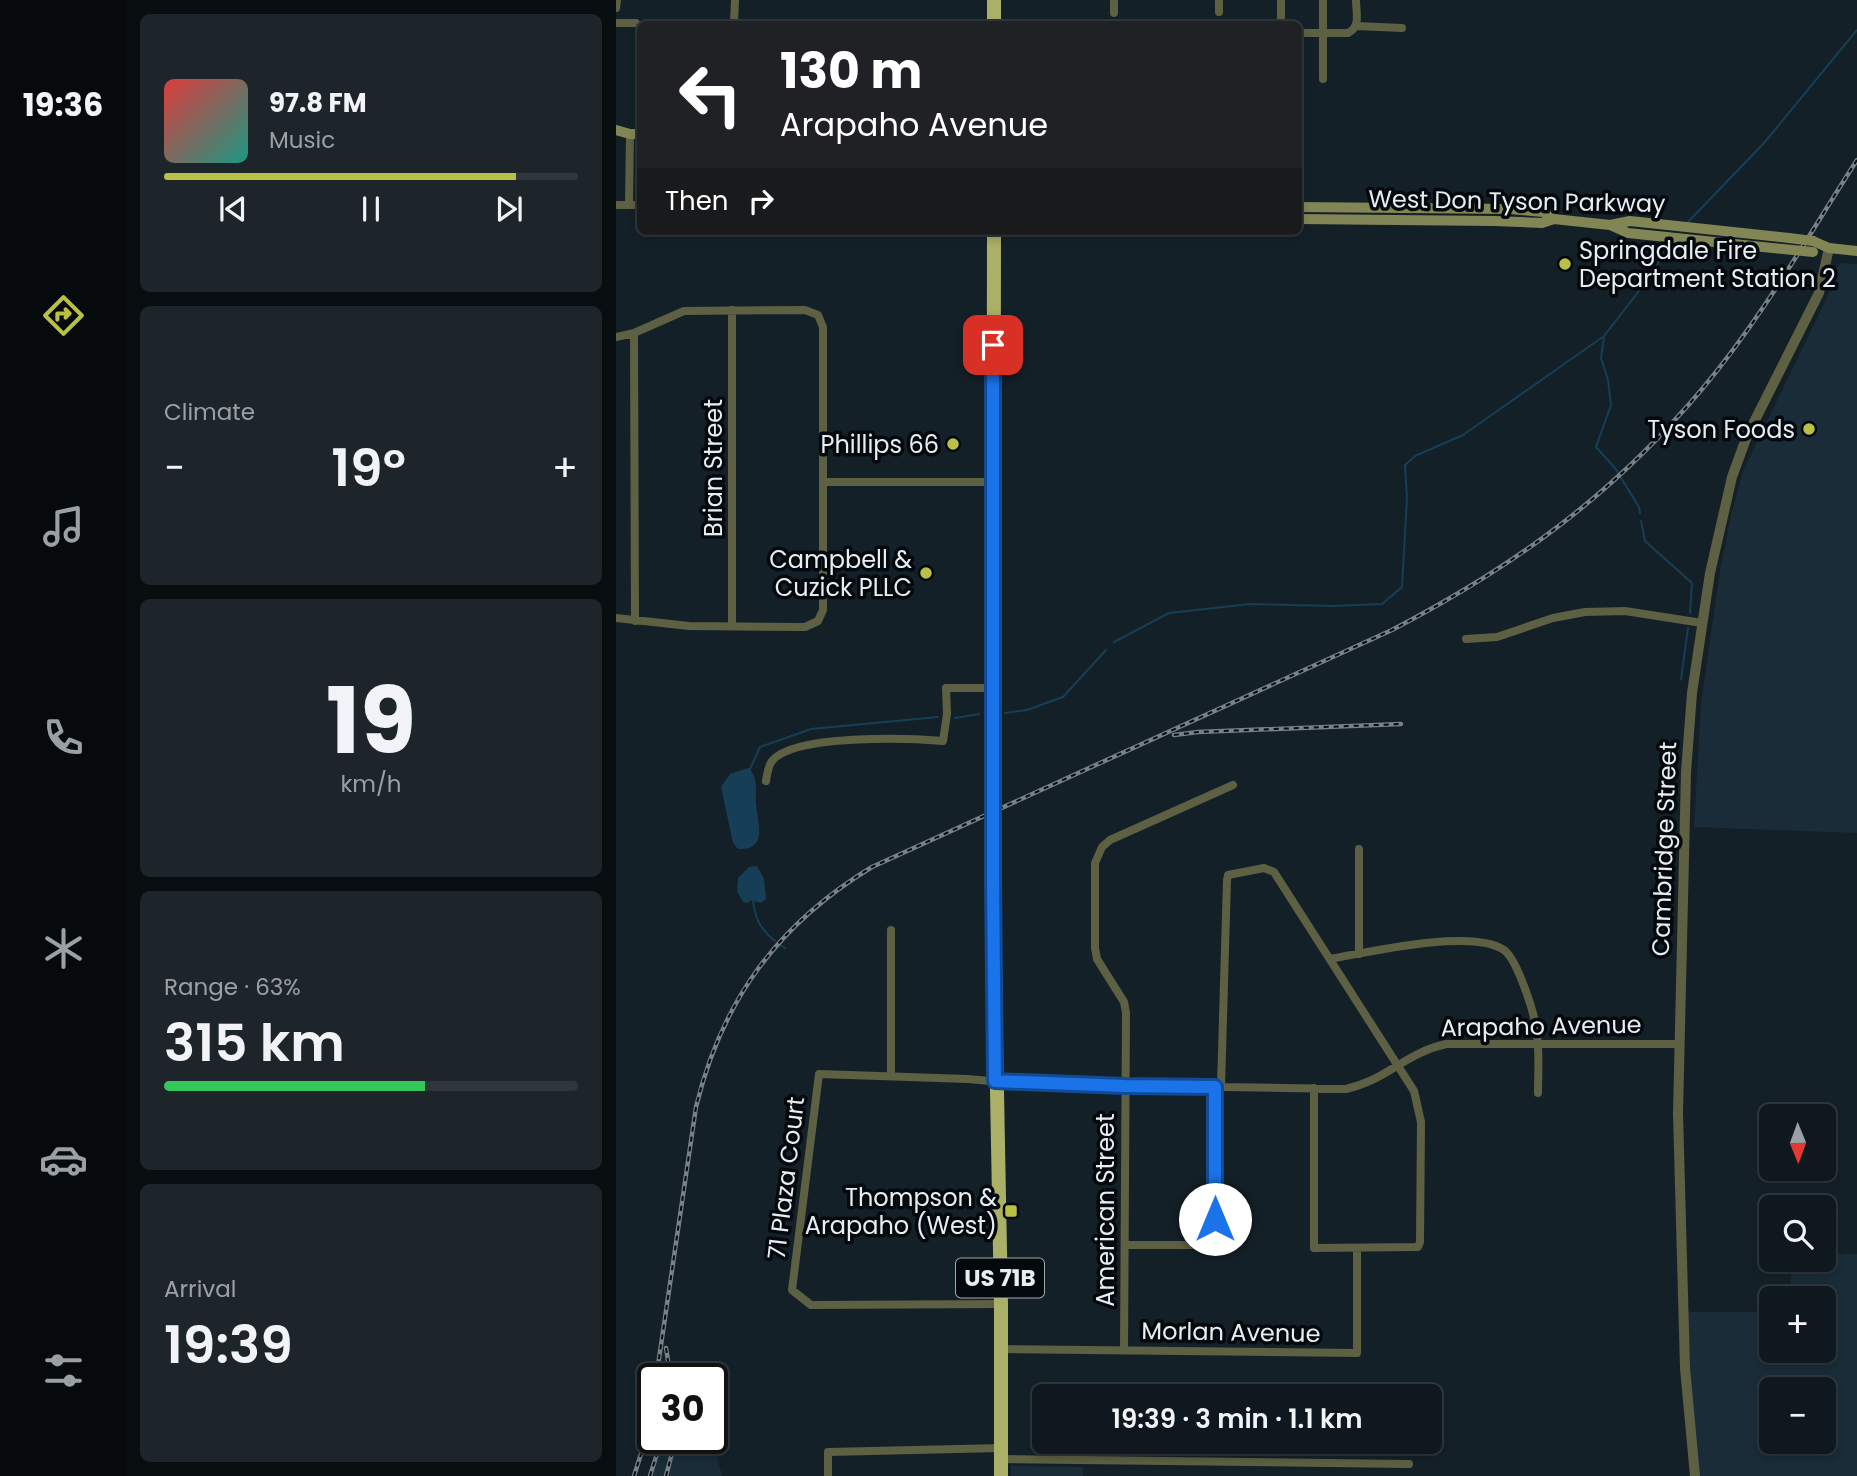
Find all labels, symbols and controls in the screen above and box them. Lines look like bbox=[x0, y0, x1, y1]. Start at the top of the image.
text: 130 m bbox=[780, 37, 922, 105]
icon: left bbox=[665, 49, 756, 140]
text: 19:36 bbox=[23, 82, 103, 127]
text: 97.8 FM bbox=[269, 85, 367, 121]
text: Arapaho Avenue bbox=[780, 102, 1048, 147]
text: Music bbox=[269, 124, 335, 156]
icon: right bbox=[742, 182, 780, 220]
street label: West Don Tyson Parkway bbox=[1368, 182, 1666, 220]
text: Then bbox=[665, 183, 728, 219]
icon: previous bbox=[214, 190, 252, 228]
icon: pause bbox=[352, 190, 390, 228]
icon: next bbox=[490, 190, 528, 228]
place label: Springdale Fire Department Station 2 bbox=[1579, 234, 1836, 295]
marker: Springdale Fire Department Station 2 bbox=[1557, 256, 1573, 272]
icon: directions bbox=[39, 291, 88, 340]
pin bbox=[963, 315, 1023, 375]
icon: arrive bbox=[974, 326, 1012, 364]
text: Climate bbox=[164, 396, 255, 428]
street label: Brian Street bbox=[697, 399, 730, 537]
place label: Tyson Foods bbox=[1647, 413, 1795, 446]
marker: Tyson Foods bbox=[1801, 421, 1817, 437]
place label: Phillips 66 bbox=[820, 428, 939, 461]
text: 19° bbox=[331, 431, 406, 504]
marker: Phillips 66 bbox=[945, 436, 961, 452]
text: − bbox=[164, 441, 185, 494]
text: + bbox=[552, 441, 578, 494]
icon: music bbox=[39, 502, 88, 551]
place label: Campbell & Cuzick PLLC bbox=[769, 543, 912, 604]
marker: Campbell & Cuzick PLLC bbox=[918, 565, 934, 581]
text: 19 bbox=[326, 657, 416, 785]
icon: phone bbox=[39, 713, 88, 762]
street label: Cambridge Street bbox=[1644, 741, 1684, 957]
text: km/h bbox=[340, 768, 402, 800]
icon: climate bbox=[39, 924, 88, 973]
text: Range · 63% bbox=[164, 971, 301, 1003]
text: 315 km bbox=[164, 1006, 345, 1079]
street label: Arapaho Avenue bbox=[1440, 1008, 1642, 1044]
street label: 71 Plaza Court bbox=[760, 1095, 812, 1261]
north arrow bbox=[1759, 1104, 1836, 1181]
map controls bbox=[1759, 1104, 1836, 1454]
street label: American Street bbox=[1089, 1113, 1122, 1307]
icon: car bbox=[39, 1135, 88, 1184]
place label: Thompson & Arapaho (West) bbox=[805, 1181, 997, 1242]
position arrow bbox=[1178, 1182, 1252, 1256]
button: search bbox=[1759, 1195, 1836, 1272]
marker: Thompson & Arapaho (West) bbox=[1003, 1203, 1019, 1219]
road number: US 71B bbox=[956, 1259, 1044, 1298]
text: Arrival bbox=[164, 1273, 236, 1305]
button: + bbox=[1759, 1286, 1836, 1363]
text: 19:39 bbox=[164, 1308, 293, 1381]
street label: Morlan Avenue bbox=[1141, 1314, 1321, 1350]
icon: filters bbox=[39, 1346, 88, 1395]
speed limit sign: 30 bbox=[637, 1363, 728, 1454]
button: − bbox=[1759, 1377, 1836, 1454]
text: 19:39 · 3 min · 1.1 km bbox=[1112, 1401, 1362, 1437]

